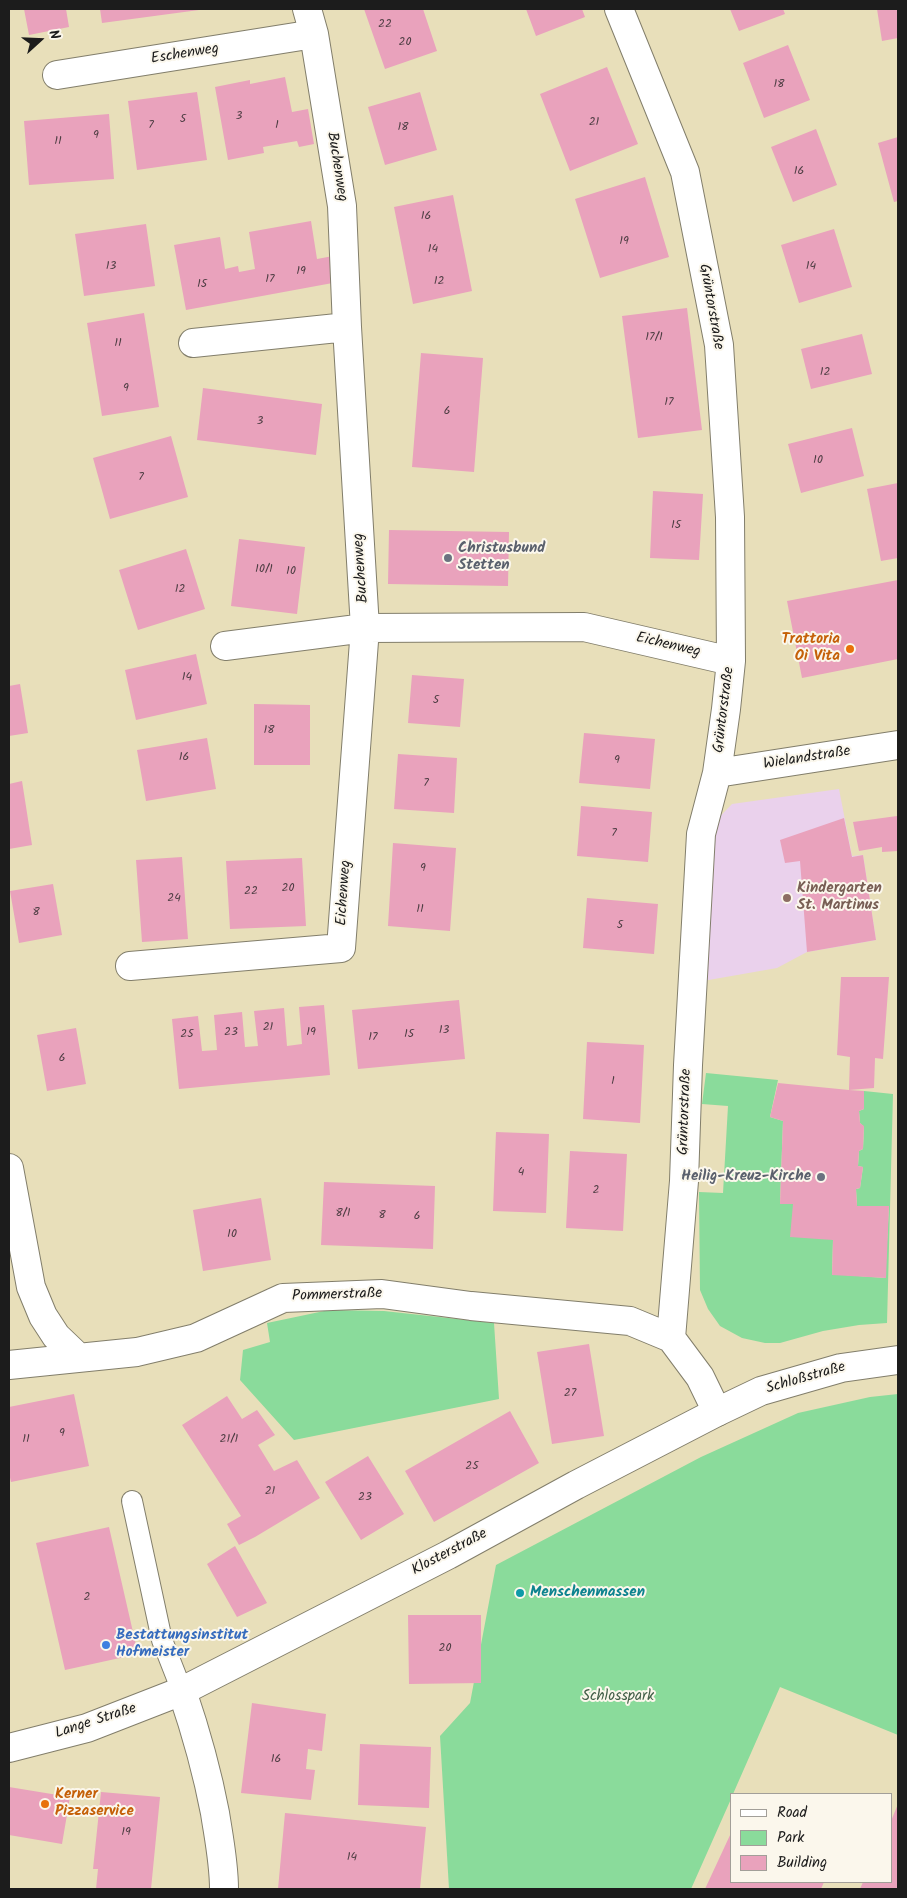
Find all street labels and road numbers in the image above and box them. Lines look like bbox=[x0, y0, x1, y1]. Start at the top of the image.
street label: Eschenweg bbox=[150, 41, 220, 69]
street label: Buchenweg bbox=[322, 131, 350, 203]
street label: Grüntorstraße bbox=[694, 263, 726, 351]
street label: Buchenweg bbox=[351, 532, 373, 604]
street label: Eichenweg bbox=[634, 630, 702, 662]
street label: Grüntorstraße bbox=[711, 666, 739, 754]
street label: Wielandstraße bbox=[762, 743, 852, 775]
street label: Eichenweg bbox=[334, 860, 356, 926]
street label: Grüntorstraße bbox=[675, 1068, 697, 1156]
street label: Pommerstraße bbox=[292, 1285, 382, 1307]
street label: Schloßstraße bbox=[764, 1359, 848, 1399]
street label: Klosterstraße bbox=[409, 1526, 491, 1580]
street label: Lange Straße bbox=[53, 1700, 139, 1744]

